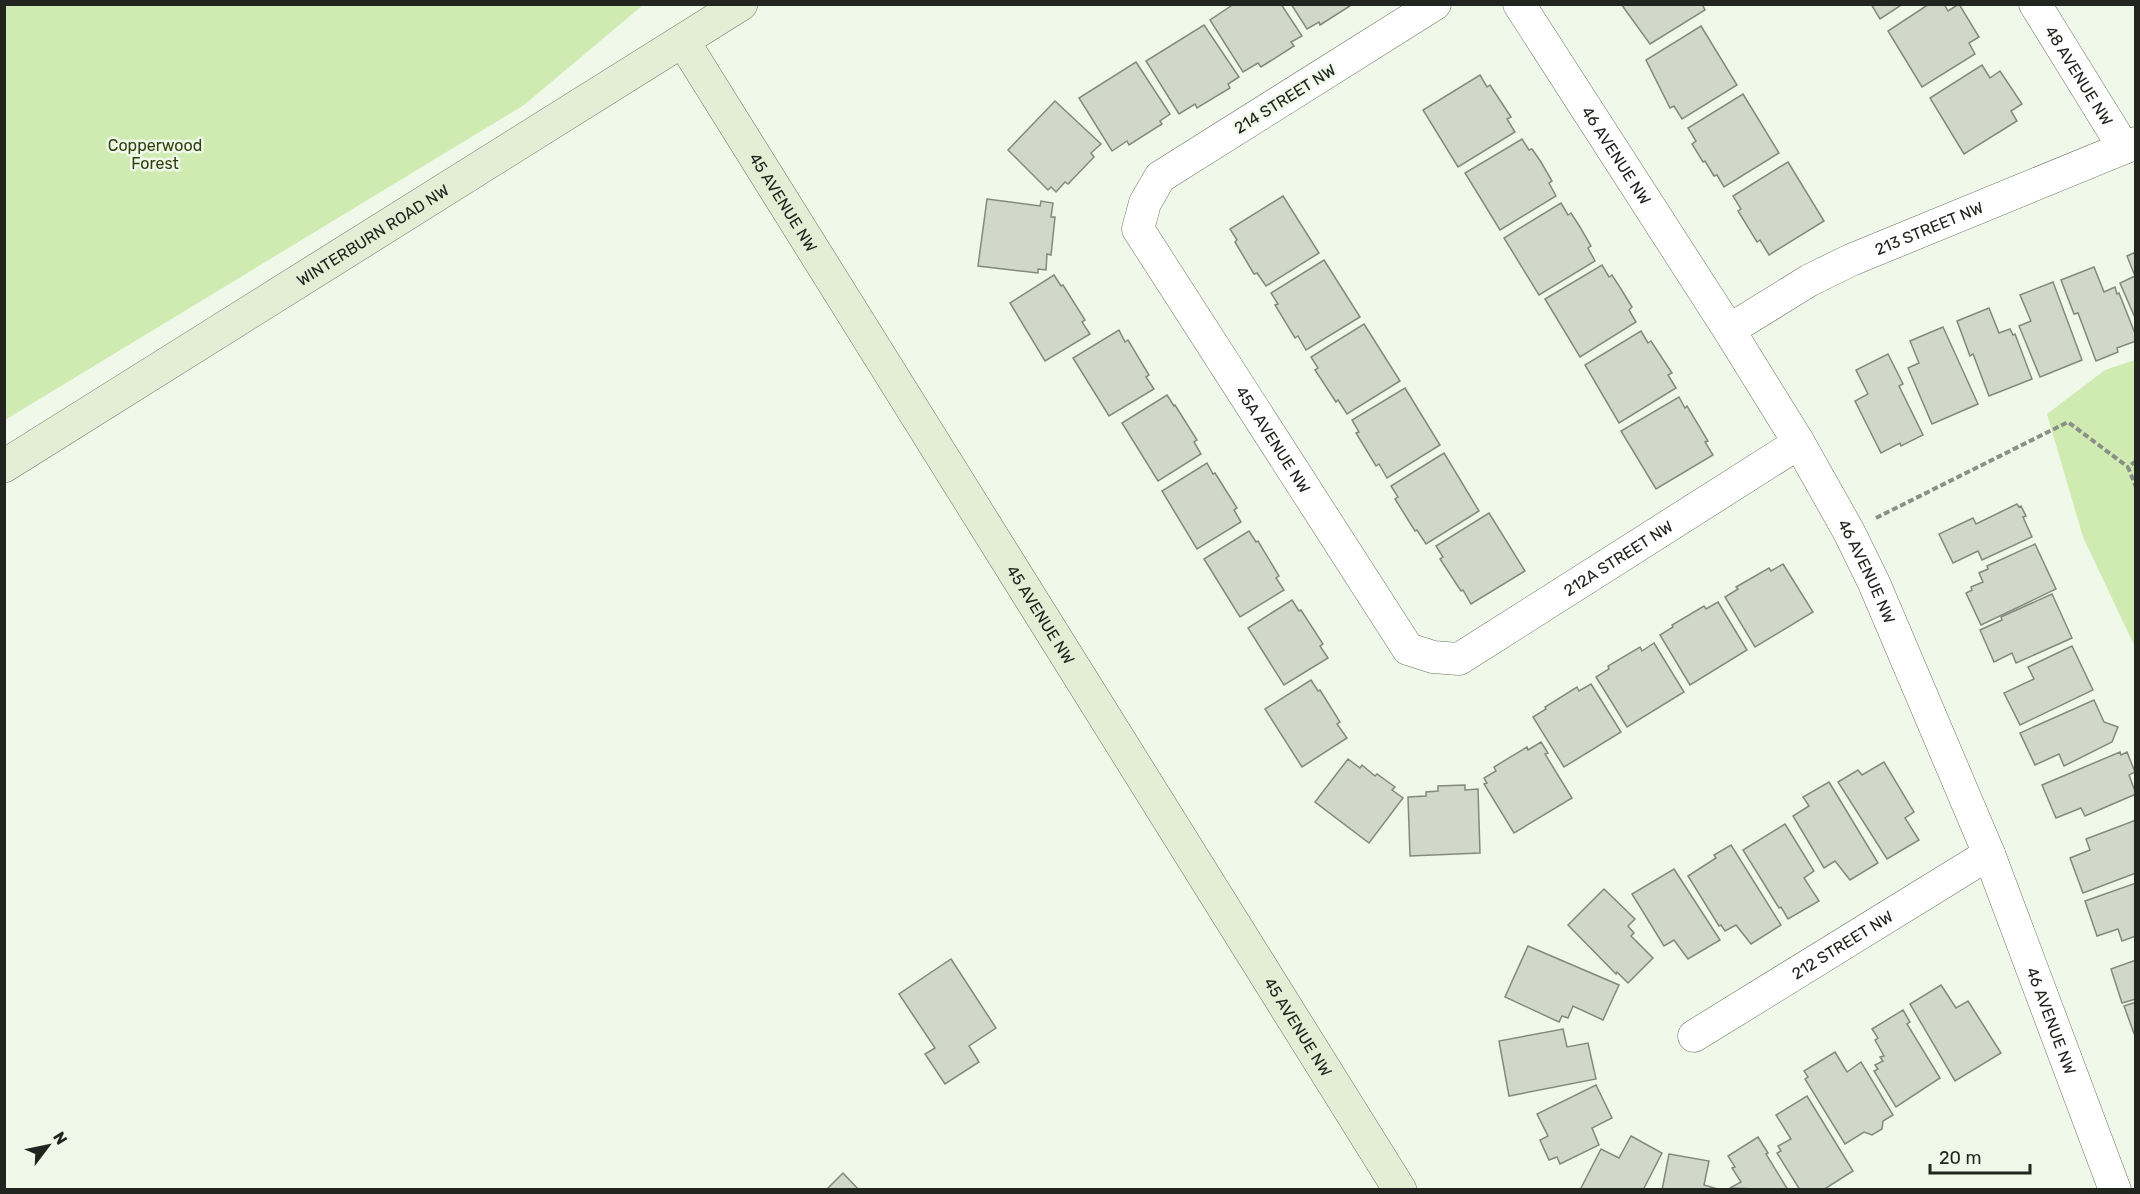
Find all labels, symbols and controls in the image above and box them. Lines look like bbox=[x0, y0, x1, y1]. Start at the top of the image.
street label: 48 AVENUE NW bbox=[2041, 22, 2117, 129]
street label: 214 STREET NW bbox=[1231, 60, 1339, 138]
street label: 46 AVENUE NW bbox=[1578, 103, 1655, 208]
park label: Copperwood Forest bbox=[108, 136, 202, 173]
street label: 45 AVENUE NW bbox=[746, 149, 822, 255]
street label: WINTERBURN ROAD NW bbox=[293, 180, 452, 290]
street label: 213 STREET NW bbox=[1872, 197, 1986, 259]
street label: 45A AVENUE NW bbox=[1232, 382, 1315, 497]
street label: 212A STREET NW bbox=[1560, 516, 1676, 600]
street label: 46 AVENUE NW bbox=[1834, 516, 1900, 626]
street label: 45 AVENUE NW bbox=[1003, 562, 1079, 668]
street label: 212 STREET NW bbox=[1788, 906, 1896, 983]
street label: 46 AVENUE NW bbox=[2023, 964, 2080, 1077]
street label: 45 AVENUE NW bbox=[1260, 974, 1336, 1080]
north arrow bbox=[18, 1116, 78, 1176]
text: N bbox=[49, 1128, 71, 1148]
scale bar bbox=[1930, 1137, 2030, 1175]
text: 20 m bbox=[1939, 1147, 1981, 1169]

